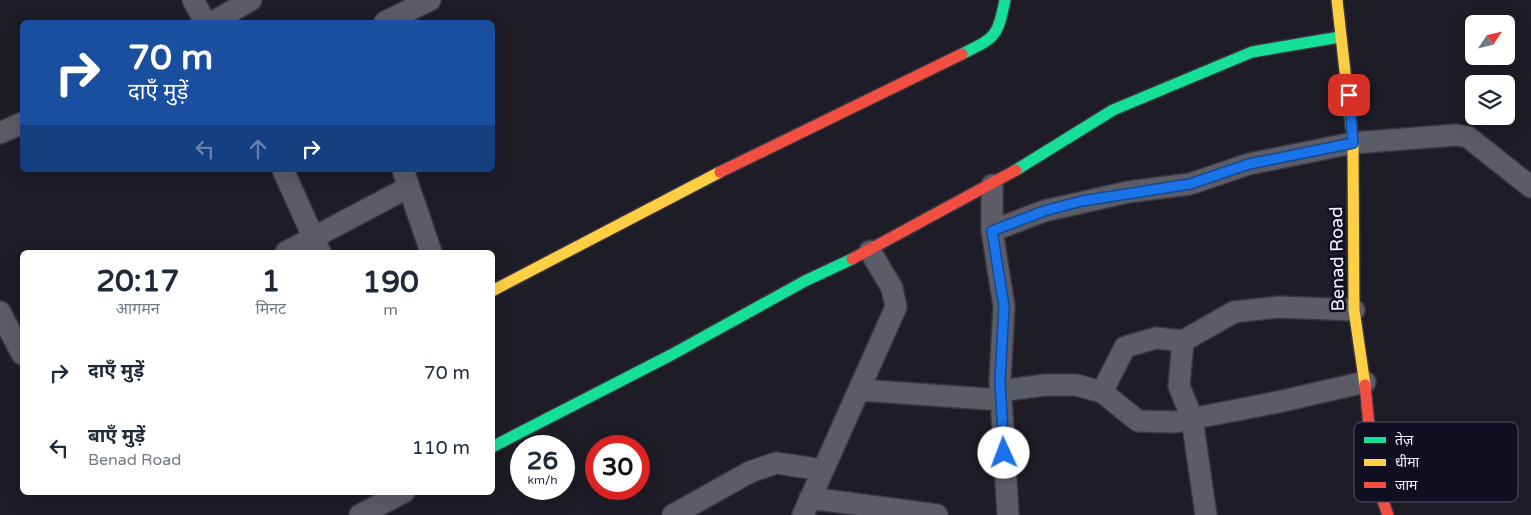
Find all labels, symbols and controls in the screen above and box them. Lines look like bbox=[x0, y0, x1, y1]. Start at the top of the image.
north arrow bbox=[1465, 15, 1515, 65]
map controls bbox=[1465, 15, 1515, 125]
text: 70 m bbox=[128, 37, 213, 79]
icon: right bbox=[45, 40, 110, 105]
pin bbox=[1328, 74, 1370, 116]
button: layers bbox=[1465, 75, 1515, 125]
text: दाएँ मुड़ें bbox=[128, 79, 188, 105]
icon: arrive bbox=[1335, 81, 1363, 109]
icon: left bbox=[191, 135, 219, 163]
icon: ahead bbox=[244, 135, 272, 163]
icon: right bbox=[297, 135, 325, 163]
street label: Benad Road bbox=[1325, 206, 1349, 312]
text: 20:17 bbox=[96, 263, 179, 300]
text: 1 bbox=[261, 263, 280, 300]
text: 190 bbox=[362, 264, 419, 301]
text: आगमन bbox=[116, 299, 160, 319]
text: मिनट bbox=[255, 299, 286, 319]
text: m bbox=[383, 300, 398, 320]
icon: right bbox=[45, 359, 73, 387]
text: दाएँ मुड़ें bbox=[88, 360, 144, 382]
text: 70 m bbox=[424, 362, 470, 384]
legend bbox=[1354, 422, 1518, 502]
text: बाएँ मुड़ें bbox=[88, 425, 145, 447]
position arrow bbox=[977, 426, 1029, 478]
text: तेज़ bbox=[1395, 431, 1414, 449]
icon: left bbox=[45, 434, 73, 462]
speed limit sign: 30 bbox=[585, 435, 650, 500]
text: 110 m bbox=[412, 437, 470, 459]
text: 26 bbox=[527, 446, 558, 476]
text: Benad Road bbox=[88, 450, 181, 470]
text: धीमा bbox=[1395, 454, 1420, 471]
text: km/h bbox=[527, 473, 558, 487]
text: जाम bbox=[1395, 477, 1418, 494]

